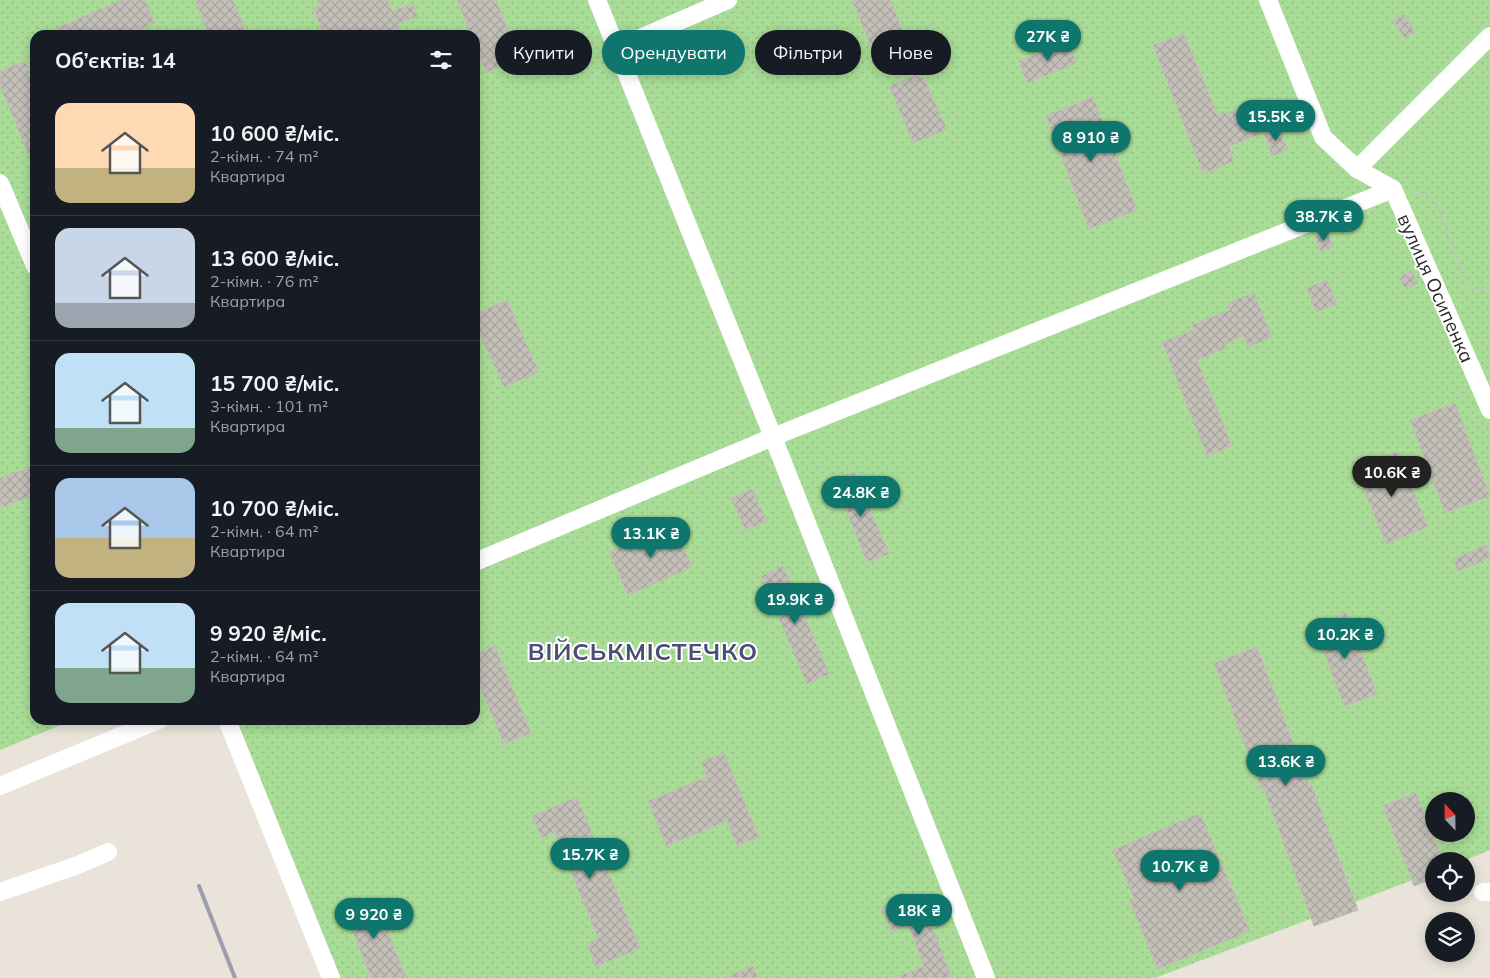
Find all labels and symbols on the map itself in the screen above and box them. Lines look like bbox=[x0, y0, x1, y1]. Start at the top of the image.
pin: 27K ₴ bbox=[1013, 20, 1083, 62]
pin: 15.5K ₴ bbox=[1230, 100, 1322, 142]
pin: 8 910 ₴ bbox=[1045, 120, 1137, 163]
pin: 38.7K ₴ bbox=[1278, 200, 1370, 242]
street label: вулиця Осипенка bbox=[1392, 210, 1480, 366]
pin: 10.6K ₴ bbox=[1346, 456, 1438, 498]
pin: 24.8K ₴ bbox=[815, 476, 907, 518]
pin: 13.1K ₴ bbox=[605, 516, 697, 559]
pin: 19.9K ₴ bbox=[749, 582, 841, 625]
pin: 10.2K ₴ bbox=[1299, 618, 1391, 660]
district label: ВІЙСЬКМІСТЕЧКО bbox=[528, 636, 758, 666]
pin: 13.6K ₴ bbox=[1240, 744, 1332, 787]
north arrow bbox=[1425, 792, 1475, 842]
pin: 15.7K ₴ bbox=[544, 838, 636, 880]
pin: 10.7K ₴ bbox=[1134, 850, 1226, 892]
pin: 18K ₴ bbox=[884, 894, 954, 936]
pin: 9 920 ₴ bbox=[328, 898, 420, 940]

